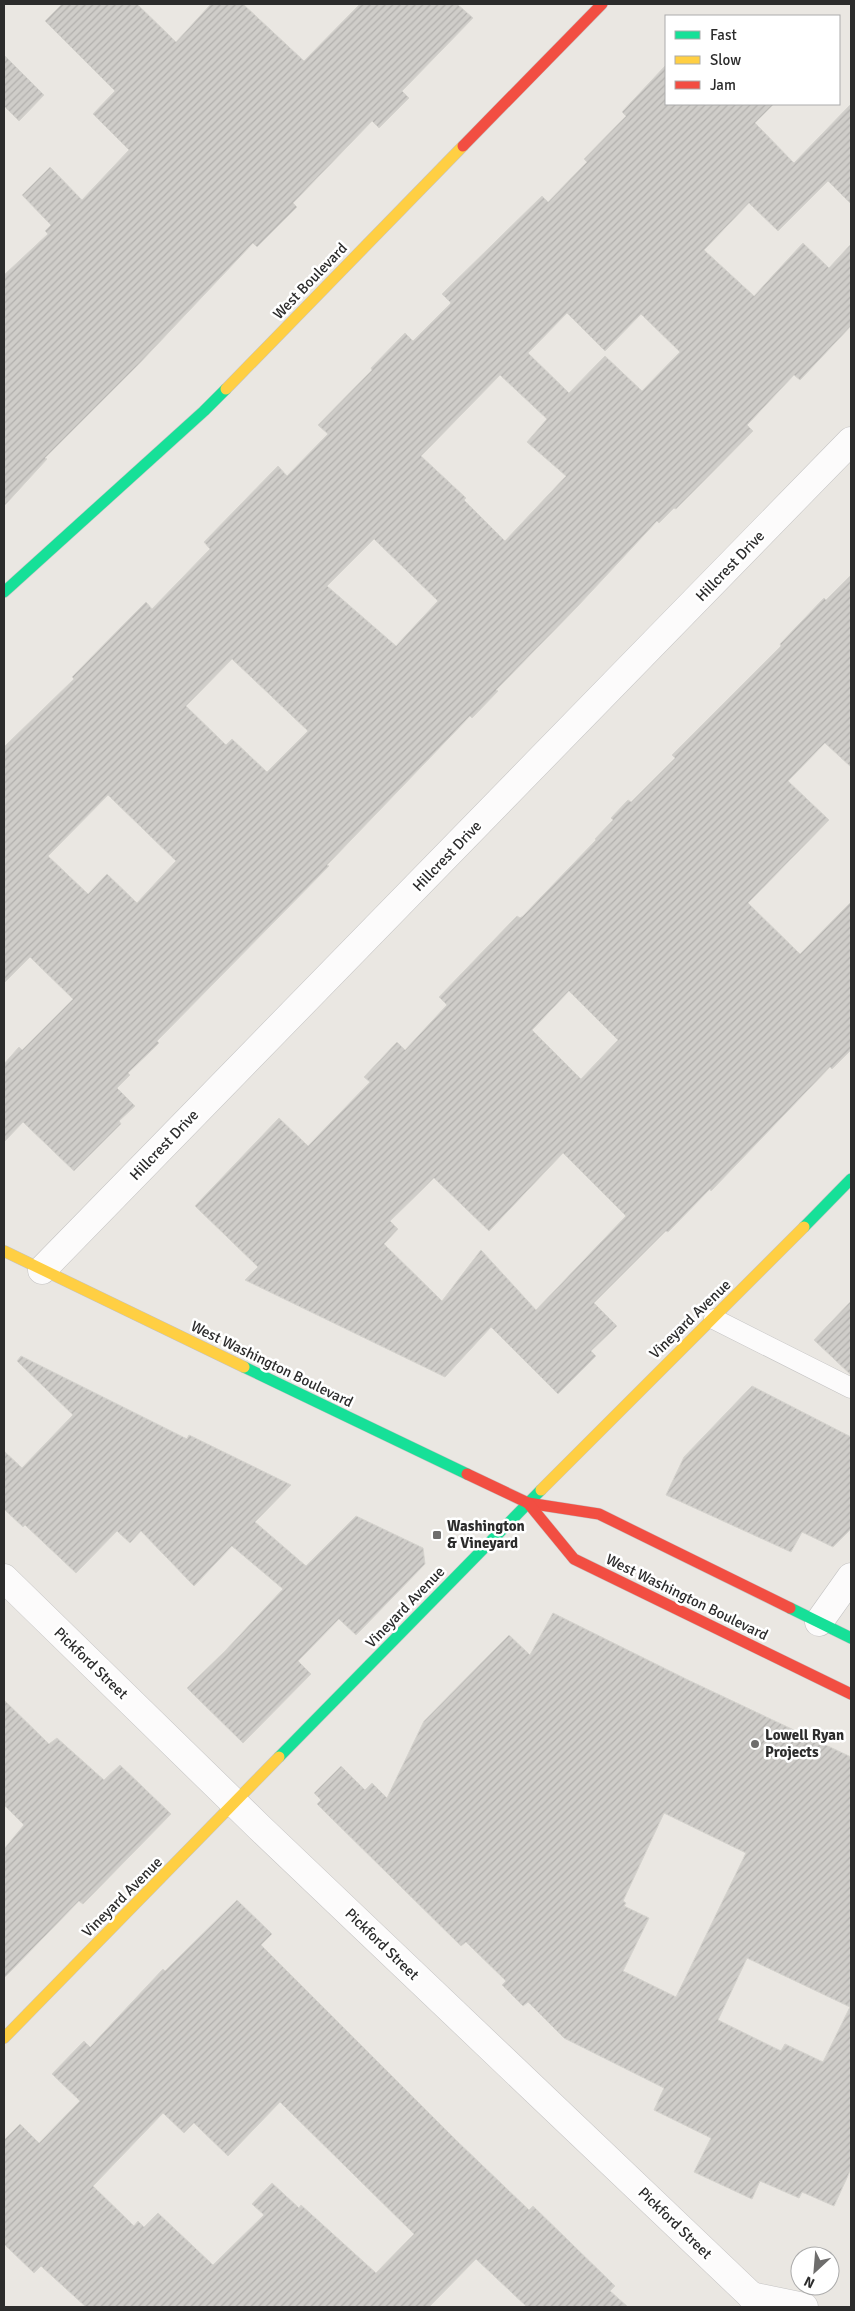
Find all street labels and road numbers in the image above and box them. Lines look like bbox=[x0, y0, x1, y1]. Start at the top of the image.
street label: West Boulevard bbox=[269, 239, 351, 323]
street label: Hillcrest Drive bbox=[692, 527, 768, 605]
street label: Hillcrest Drive bbox=[409, 817, 485, 895]
street label: Hillcrest Drive bbox=[126, 1106, 202, 1184]
street label: Vineyard Avenue bbox=[646, 1276, 734, 1362]
street label: West Washington Boulevard bbox=[188, 1317, 356, 1411]
street label: West Washington Boulevard bbox=[603, 1550, 771, 1644]
street label: Vineyard Avenue bbox=[362, 1563, 448, 1651]
street label: Pickford Street bbox=[50, 1623, 132, 1703]
street label: Vineyard Avenue bbox=[78, 1853, 166, 1941]
street label: Pickford Street bbox=[341, 1904, 423, 1984]
street label: Pickford Street bbox=[634, 2183, 716, 2263]

